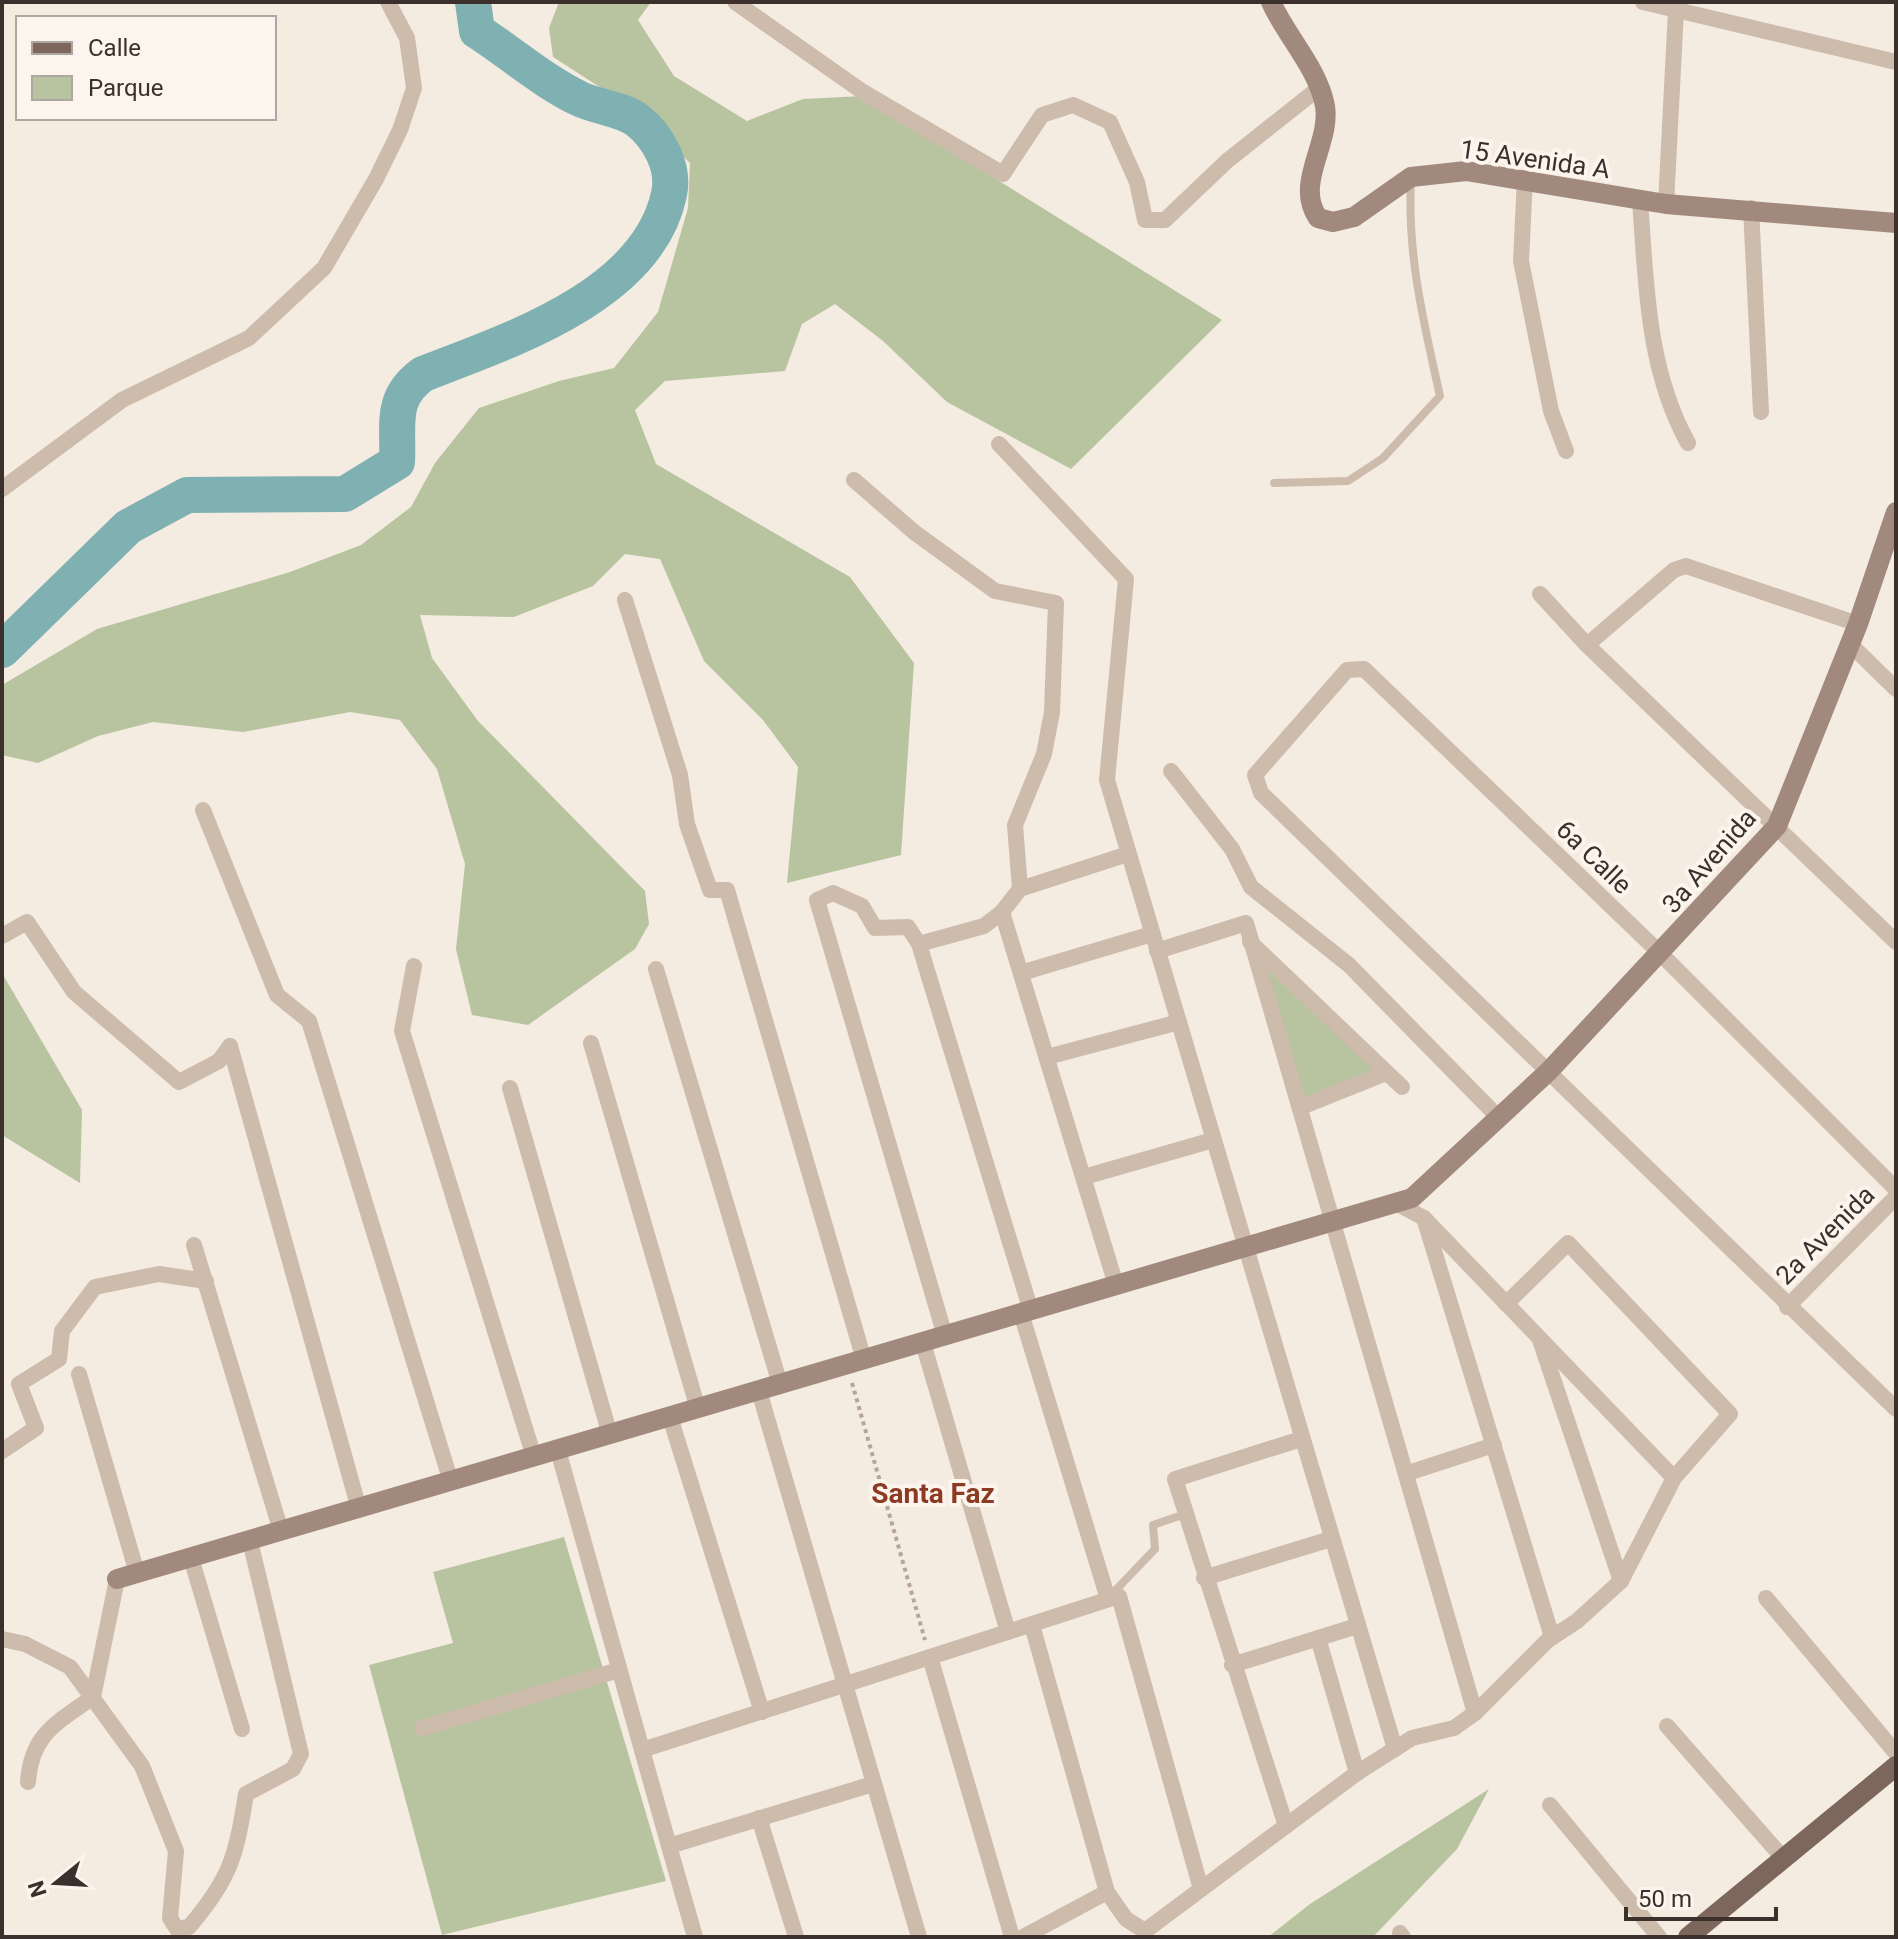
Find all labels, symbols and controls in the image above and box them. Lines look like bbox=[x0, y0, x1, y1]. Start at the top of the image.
legend bbox=[16, 16, 276, 120]
text: Calle bbox=[88, 34, 141, 62]
text: Parque bbox=[88, 74, 164, 102]
street label: 15 Avenida A bbox=[1458, 134, 1612, 184]
street label: 3a Avenida bbox=[1656, 803, 1762, 919]
street label: 6a Calle bbox=[1550, 814, 1638, 900]
street label: 2a Avenida bbox=[1769, 1179, 1881, 1291]
district label: Santa Faz bbox=[871, 1477, 995, 1510]
north arrow bbox=[16, 1843, 96, 1923]
scale bar bbox=[1626, 1871, 1776, 1921]
text: N bbox=[23, 1878, 52, 1900]
text: 50 m bbox=[1638, 1885, 1692, 1913]

